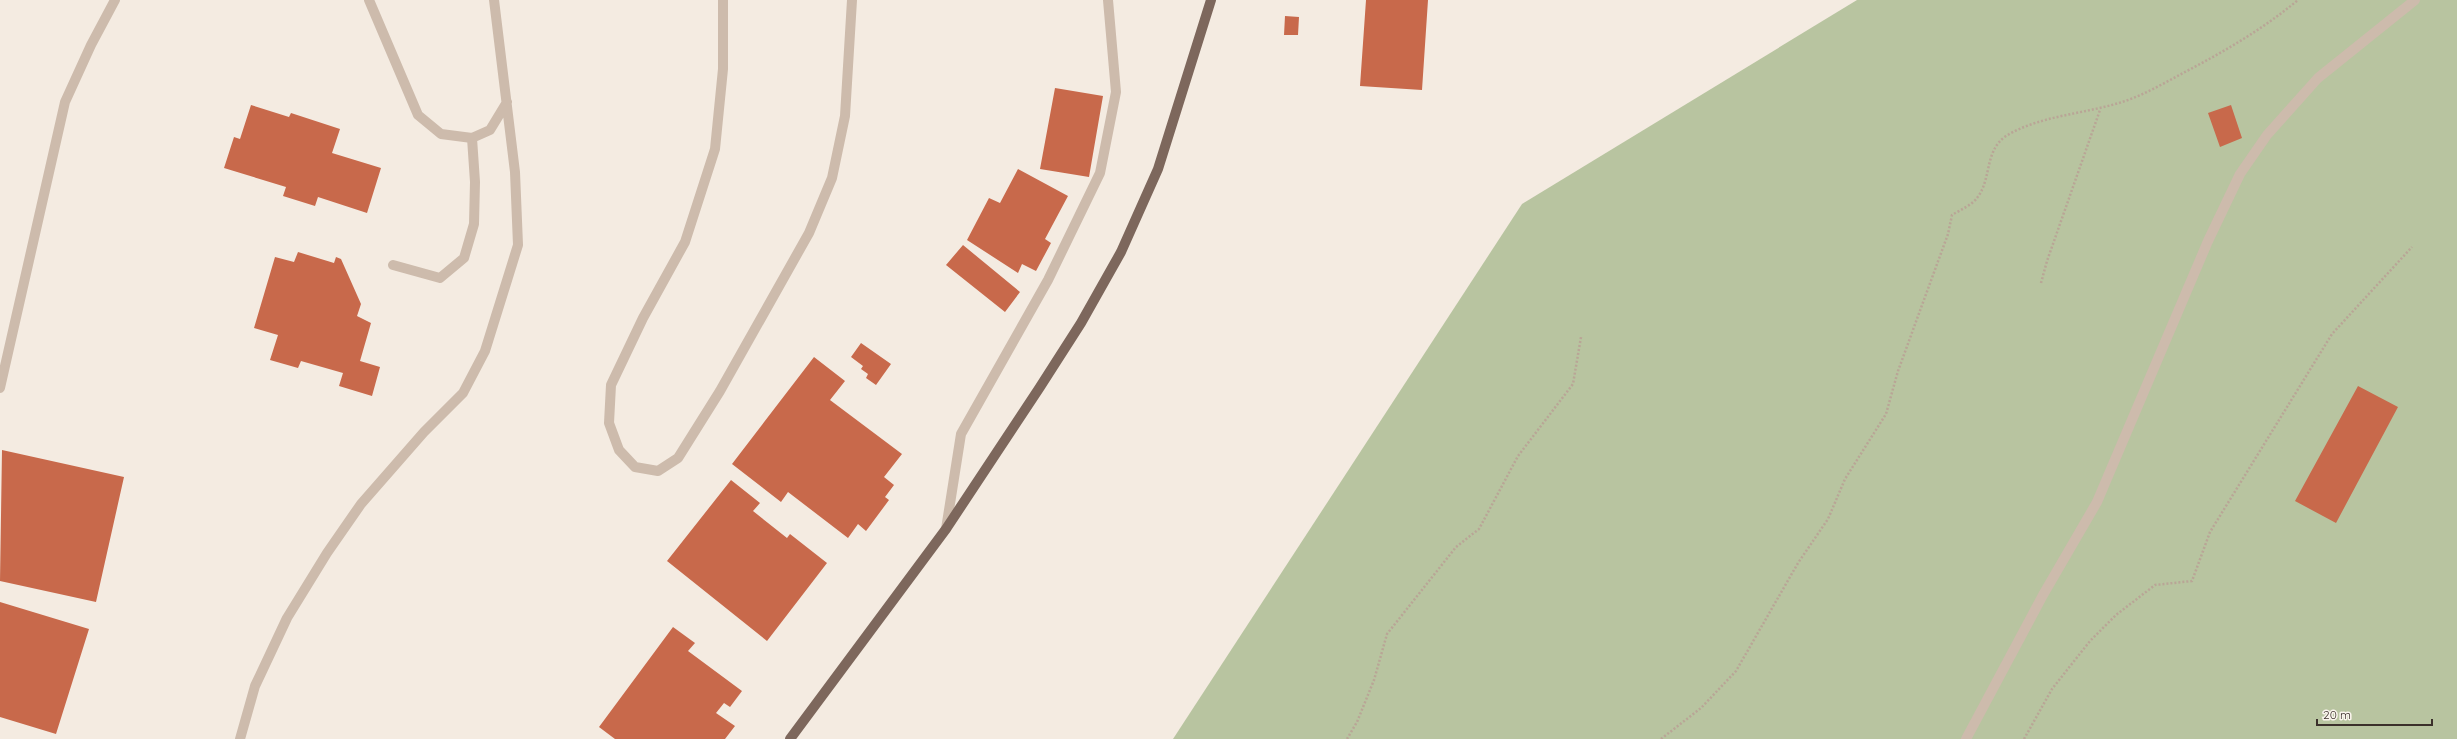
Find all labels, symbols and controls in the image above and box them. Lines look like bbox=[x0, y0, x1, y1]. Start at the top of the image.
scale bar bbox=[2317, 701, 2432, 727]
text: 20 m bbox=[2323, 707, 2351, 722]

